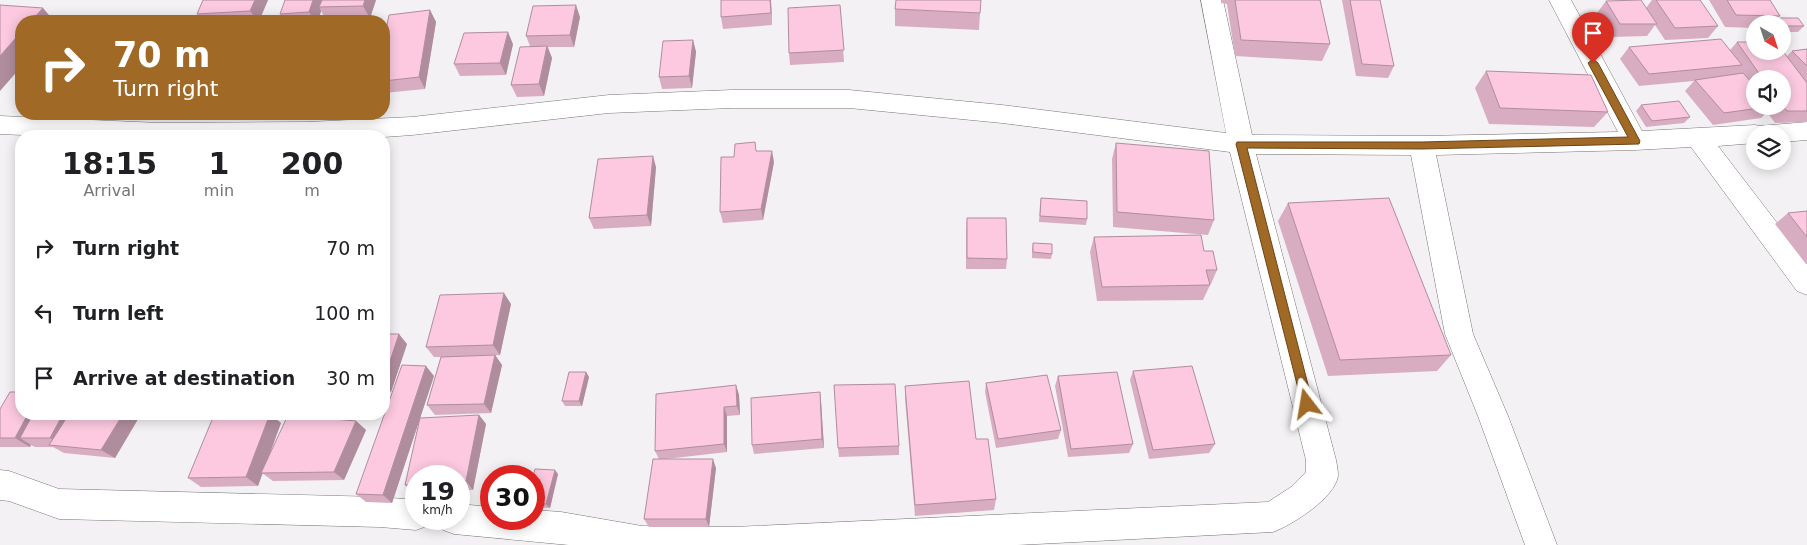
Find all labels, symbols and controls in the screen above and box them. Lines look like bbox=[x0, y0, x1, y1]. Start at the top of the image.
pin bbox=[1572, 12, 1614, 63]
north arrow bbox=[1746, 15, 1791, 60]
map controls bbox=[1746, 15, 1791, 170]
icon: arrive bbox=[1579, 19, 1607, 47]
icon: right bbox=[30, 35, 95, 100]
text: 70 m bbox=[113, 35, 210, 75]
button: sound bbox=[1746, 70, 1791, 115]
text: Turn right bbox=[113, 76, 218, 101]
button: layers bbox=[1746, 125, 1791, 170]
text: 18:15 bbox=[62, 146, 157, 181]
text: 1 bbox=[208, 146, 229, 181]
text: 200 bbox=[281, 146, 343, 181]
text: Arrival bbox=[83, 181, 135, 200]
text: min bbox=[204, 181, 234, 200]
text: m bbox=[304, 181, 320, 200]
icon: right bbox=[30, 234, 58, 262]
text: Turn right bbox=[73, 237, 179, 259]
text: 70 m bbox=[326, 237, 375, 259]
icon: left bbox=[30, 299, 58, 327]
text: Turn left bbox=[73, 302, 164, 324]
text: 100 m bbox=[314, 302, 375, 324]
icon: arrive bbox=[30, 364, 58, 392]
text: Arrive at destination bbox=[73, 367, 295, 389]
text: 30 m bbox=[326, 367, 375, 389]
position arrow bbox=[1280, 377, 1332, 429]
speed limit sign: 30 bbox=[480, 465, 545, 530]
text: 19 bbox=[420, 477, 455, 506]
text: km/h bbox=[422, 503, 453, 517]

